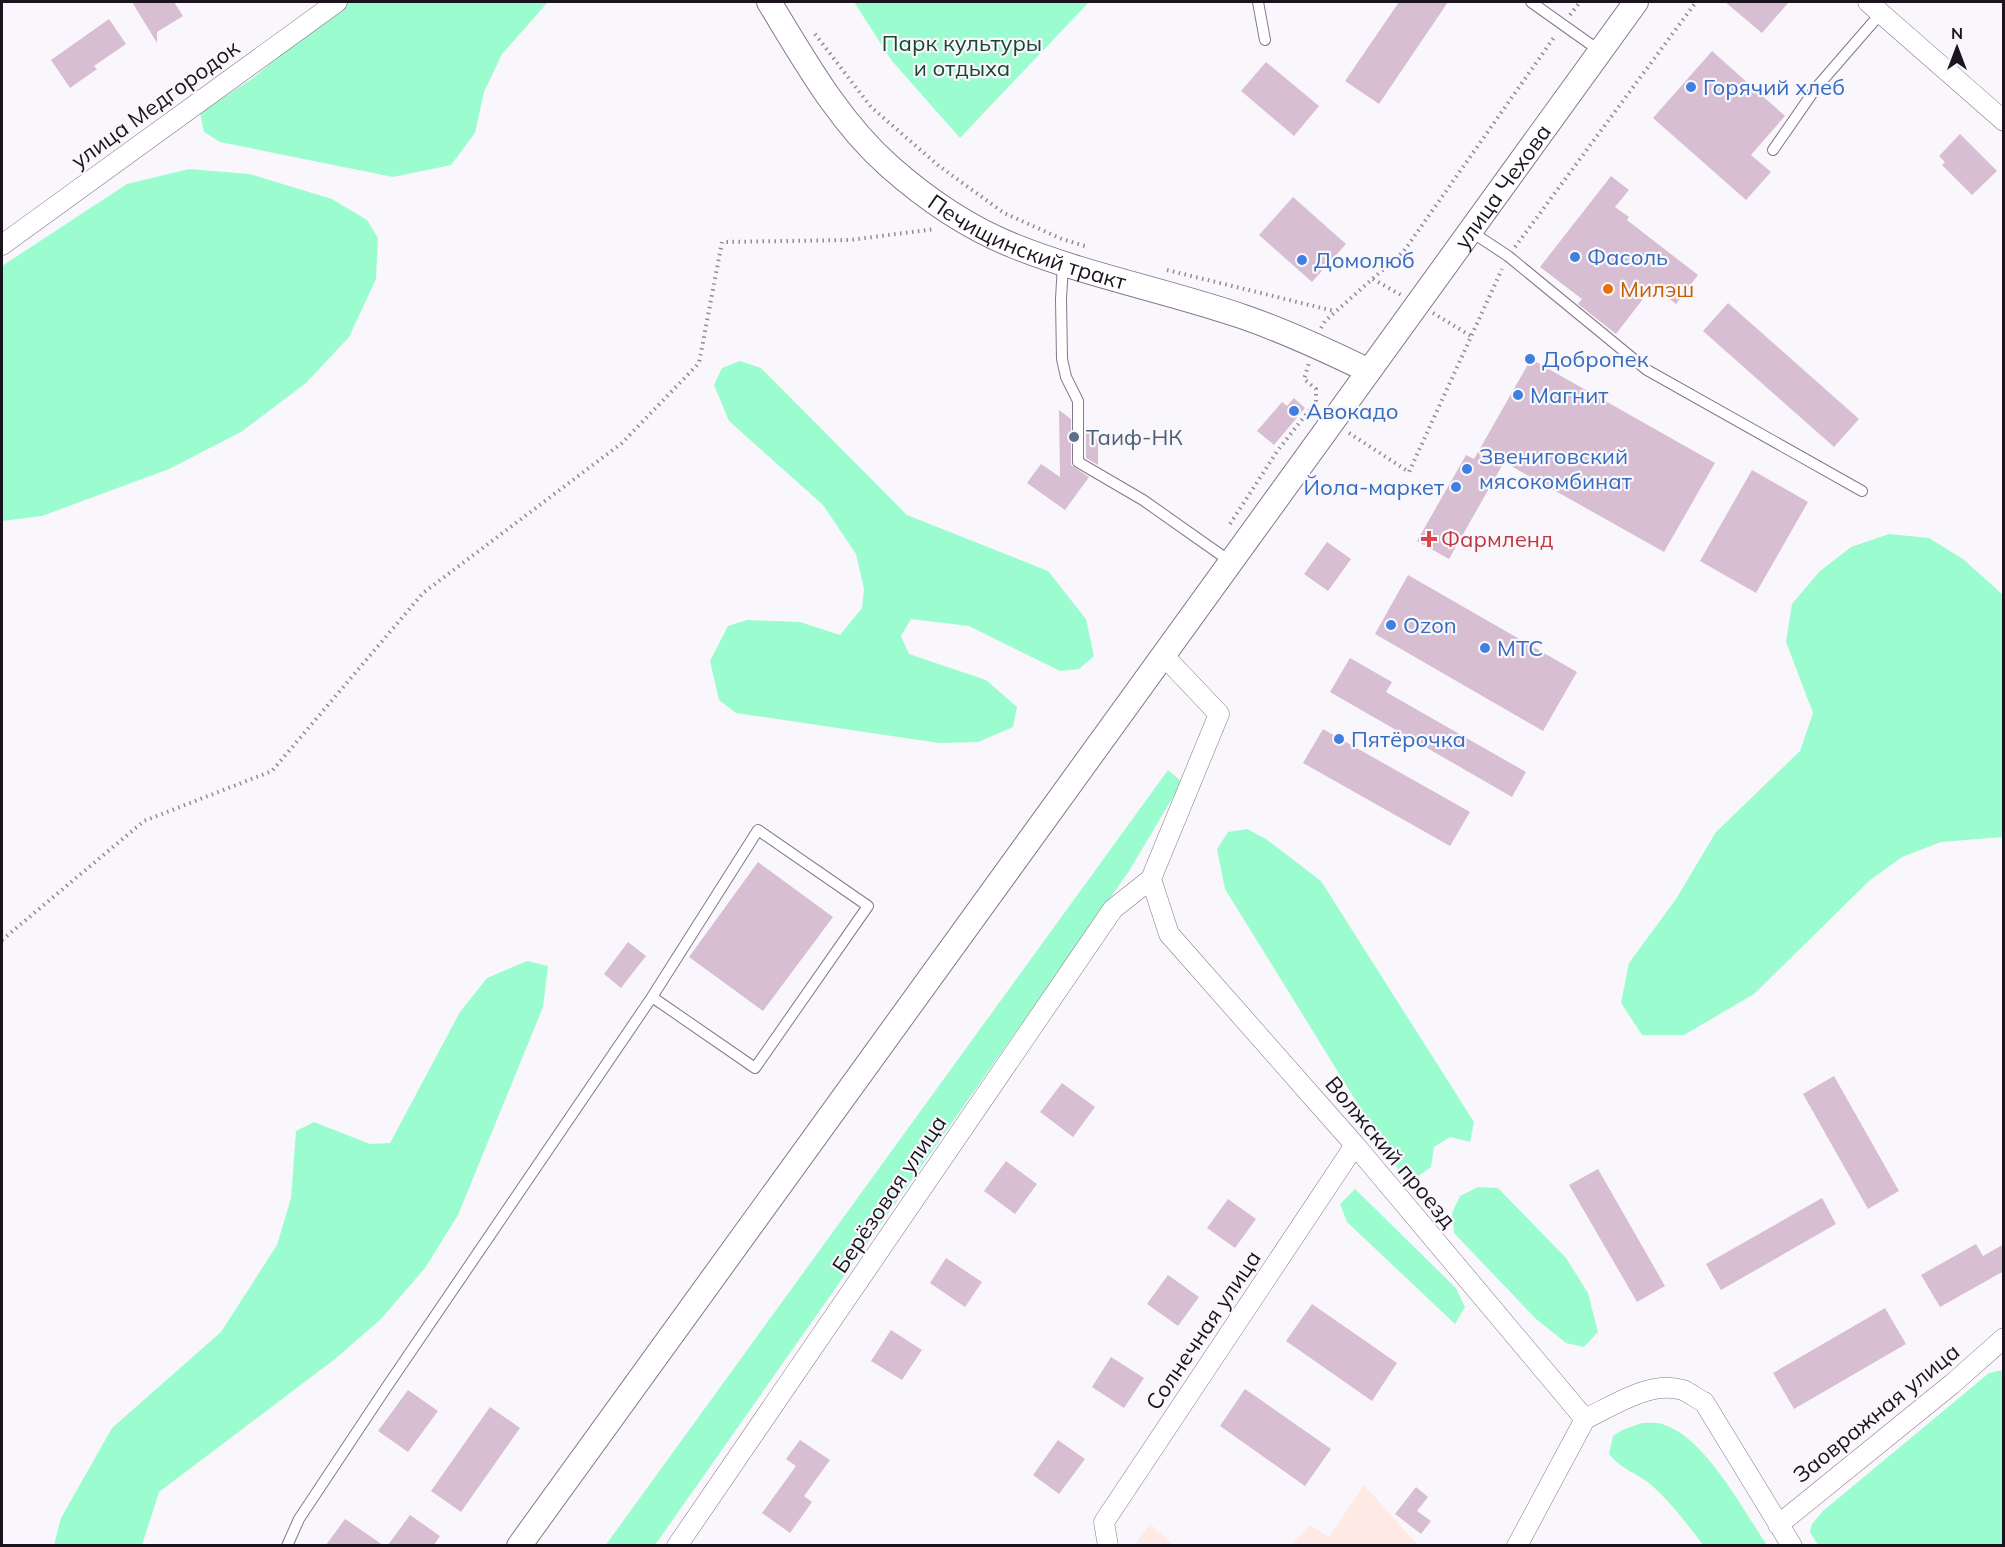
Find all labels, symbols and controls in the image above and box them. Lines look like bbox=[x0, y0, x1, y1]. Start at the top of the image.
north arrow bbox=[1927, 18, 1987, 78]
text: N bbox=[1951, 23, 1963, 43]
park label: Парк культуры и отдыха bbox=[882, 29, 1042, 82]
street label: улица Медгородок bbox=[65, 33, 245, 174]
place label: Горячий хлеб bbox=[1703, 73, 1845, 101]
marker: Горячий хлеб bbox=[1684, 80, 1698, 94]
street label: улица Чехова bbox=[1448, 119, 1557, 254]
street label: Печищинский тракт bbox=[923, 188, 1129, 296]
place label: Фасоль bbox=[1587, 243, 1668, 271]
place label: Домолюб bbox=[1314, 246, 1415, 274]
marker: Фасоль bbox=[1568, 250, 1582, 264]
marker: Домолюб bbox=[1295, 253, 1309, 267]
place label: Милэш bbox=[1620, 275, 1694, 303]
marker: Милэш bbox=[1601, 282, 1615, 296]
place label: Добропек bbox=[1542, 345, 1649, 373]
marker: Добропек bbox=[1523, 352, 1537, 366]
place label: Магнит bbox=[1530, 381, 1608, 409]
marker: Магнит bbox=[1511, 388, 1525, 402]
place label: Авокадо bbox=[1306, 397, 1399, 425]
marker: Авокадо bbox=[1287, 404, 1301, 418]
place label: Таиф-НК bbox=[1086, 423, 1183, 451]
marker: Таиф-НК bbox=[1067, 430, 1081, 444]
place label: Звениговский мясокомбинат bbox=[1479, 442, 1632, 495]
marker: Звениговский мясокомбинат bbox=[1460, 462, 1474, 476]
place label: Йола-маркет bbox=[1304, 473, 1444, 501]
marker: Йола-маркет bbox=[1449, 480, 1463, 494]
place label: Фармленд bbox=[1441, 525, 1553, 553]
marker: Фармленд bbox=[1422, 532, 1436, 546]
place label: Ozon bbox=[1403, 611, 1457, 639]
marker: Ozon bbox=[1384, 618, 1398, 632]
place label: МТС bbox=[1497, 634, 1543, 662]
marker: МТС bbox=[1478, 641, 1492, 655]
place label: Пятёрочка bbox=[1351, 725, 1466, 753]
marker: Пятёрочка bbox=[1332, 732, 1346, 746]
street label: Волжский проезд bbox=[1319, 1070, 1463, 1234]
street label: Берёзовая улица bbox=[826, 1110, 952, 1278]
street label: Солнечная улица bbox=[1139, 1245, 1267, 1415]
street label: Заовражная улица bbox=[1787, 1337, 1965, 1489]

